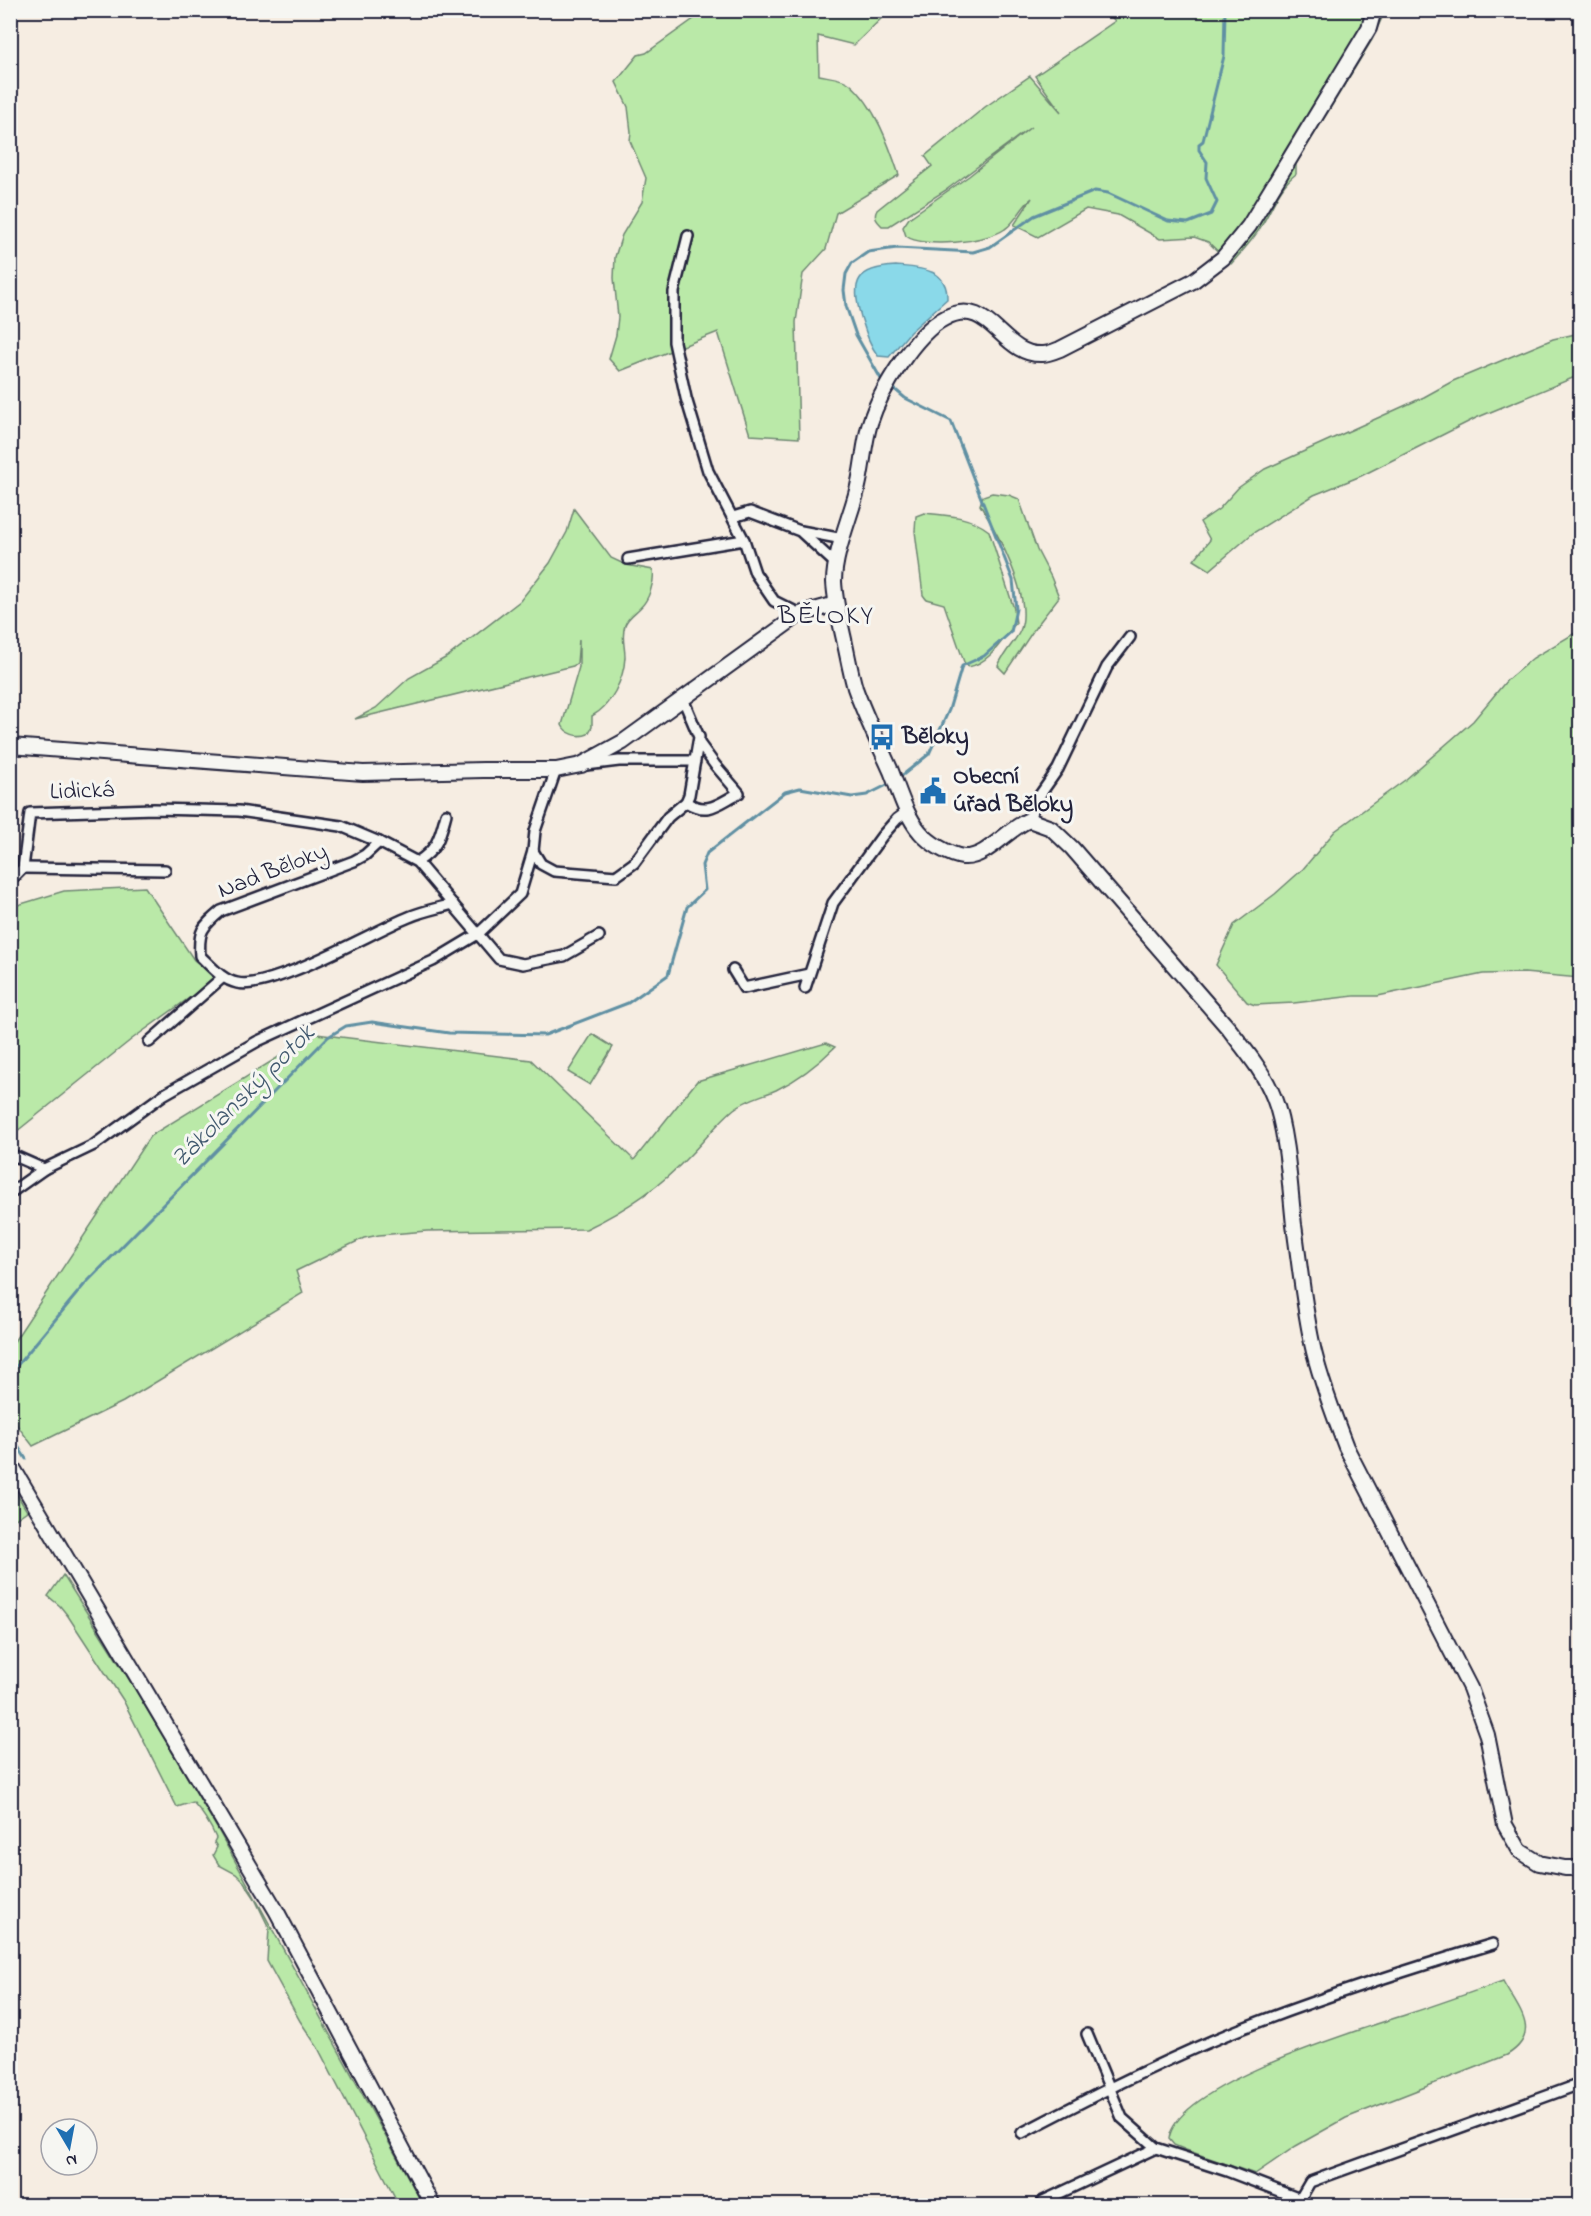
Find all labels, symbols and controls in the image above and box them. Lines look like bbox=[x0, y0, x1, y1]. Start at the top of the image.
district label: BĚLOKY bbox=[777, 597, 874, 636]
place label: Běloky bbox=[901, 720, 969, 756]
bus stop icon: Běloky bbox=[867, 722, 897, 752]
place label: Obecní úřad Běloky bbox=[953, 760, 1073, 824]
street label: Lidická bbox=[49, 773, 115, 811]
public building icon: Obecní úřad Běloky bbox=[918, 776, 948, 806]
street label: Nad Běloky bbox=[213, 835, 333, 910]
water label: Zákolanský potok bbox=[164, 1015, 326, 1177]
north arrow bbox=[39, 2117, 99, 2177]
text: N bbox=[64, 2147, 79, 2173]

